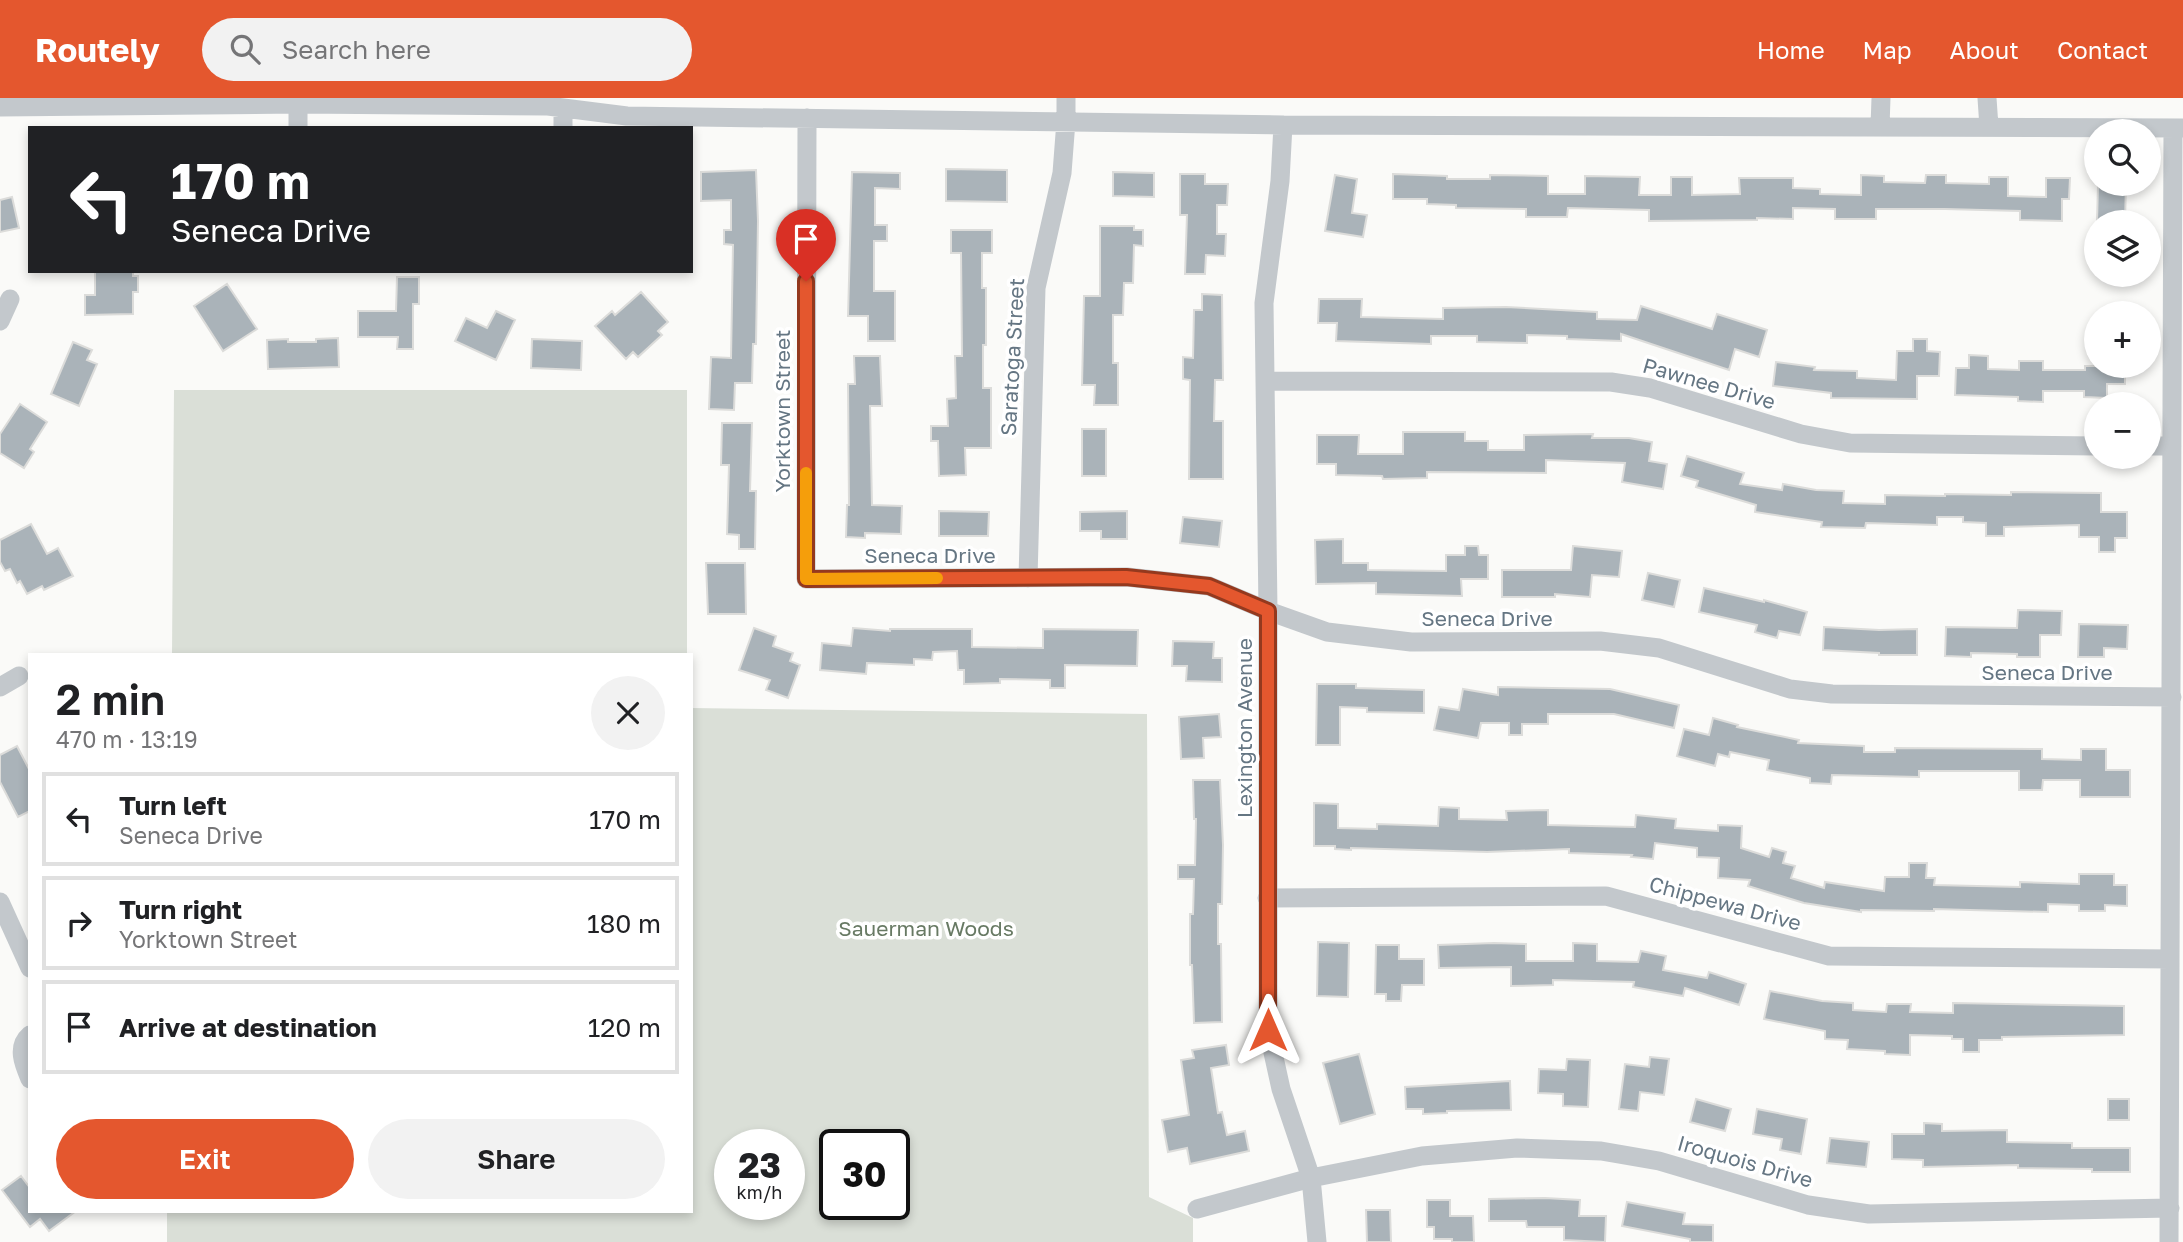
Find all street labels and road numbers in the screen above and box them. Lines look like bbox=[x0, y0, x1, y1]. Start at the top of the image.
street label: Saratoga Street bbox=[995, 277, 1029, 437]
street label: Yorktown Street bbox=[769, 330, 795, 492]
street label: Pawnee Drive bbox=[1640, 352, 1779, 414]
street label: Seneca Drive bbox=[864, 542, 996, 568]
street label: Seneca Drive bbox=[1421, 605, 1553, 631]
street label: Lexington Avenue bbox=[1231, 638, 1257, 818]
street label: Seneca Drive bbox=[1981, 659, 2113, 685]
street label: Chippewa Drive bbox=[1646, 870, 1804, 936]
street label: Iroquois Drive bbox=[1675, 1129, 1816, 1193]

